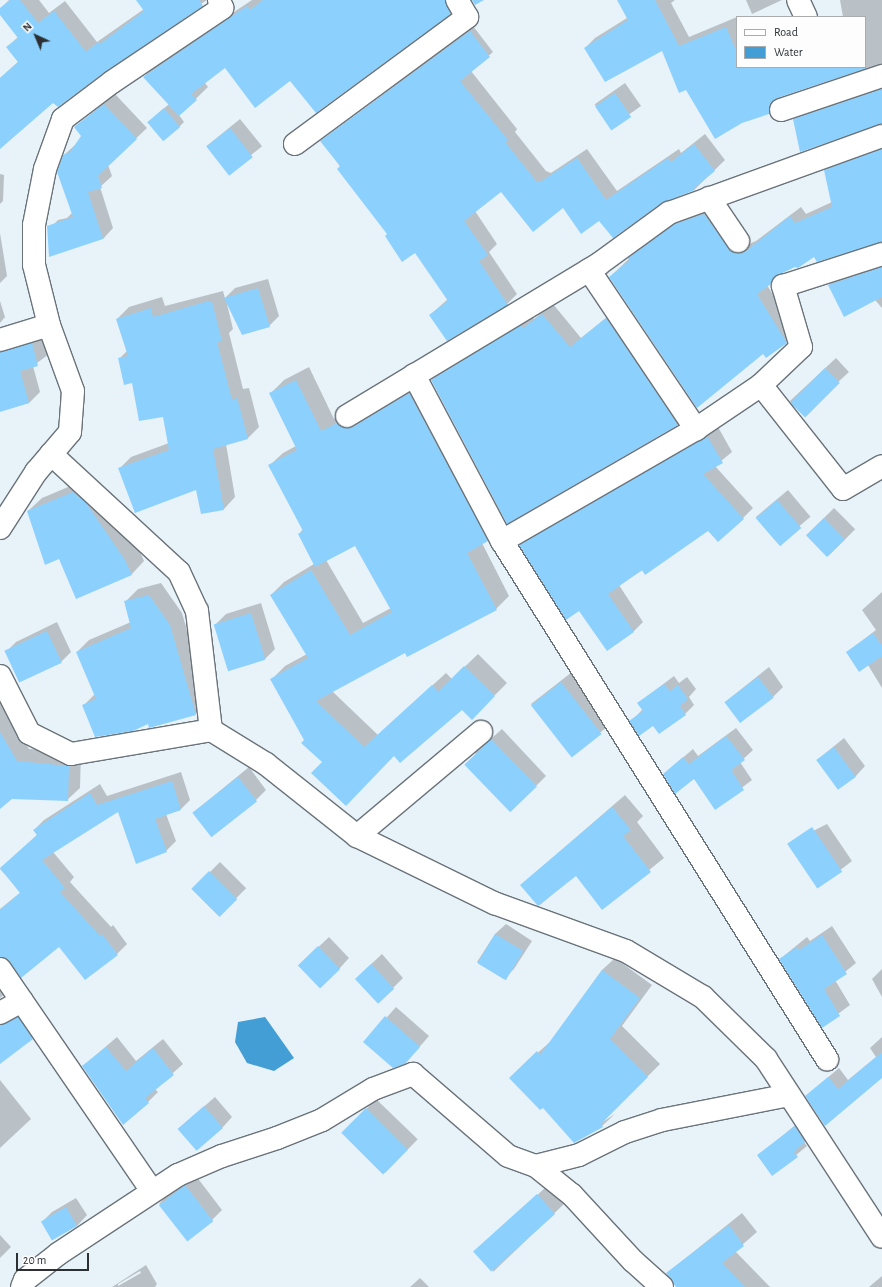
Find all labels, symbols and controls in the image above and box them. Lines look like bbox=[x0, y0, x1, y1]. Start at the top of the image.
north arrow bbox=[16, 16, 56, 56]
legend bbox=[736, 16, 866, 68]
text: N bbox=[21, 20, 34, 34]
text: Road bbox=[774, 26, 798, 38]
text: Water bbox=[774, 46, 803, 58]
scale bar bbox=[18, 1245, 91, 1271]
text: 20 m bbox=[23, 1254, 46, 1266]

